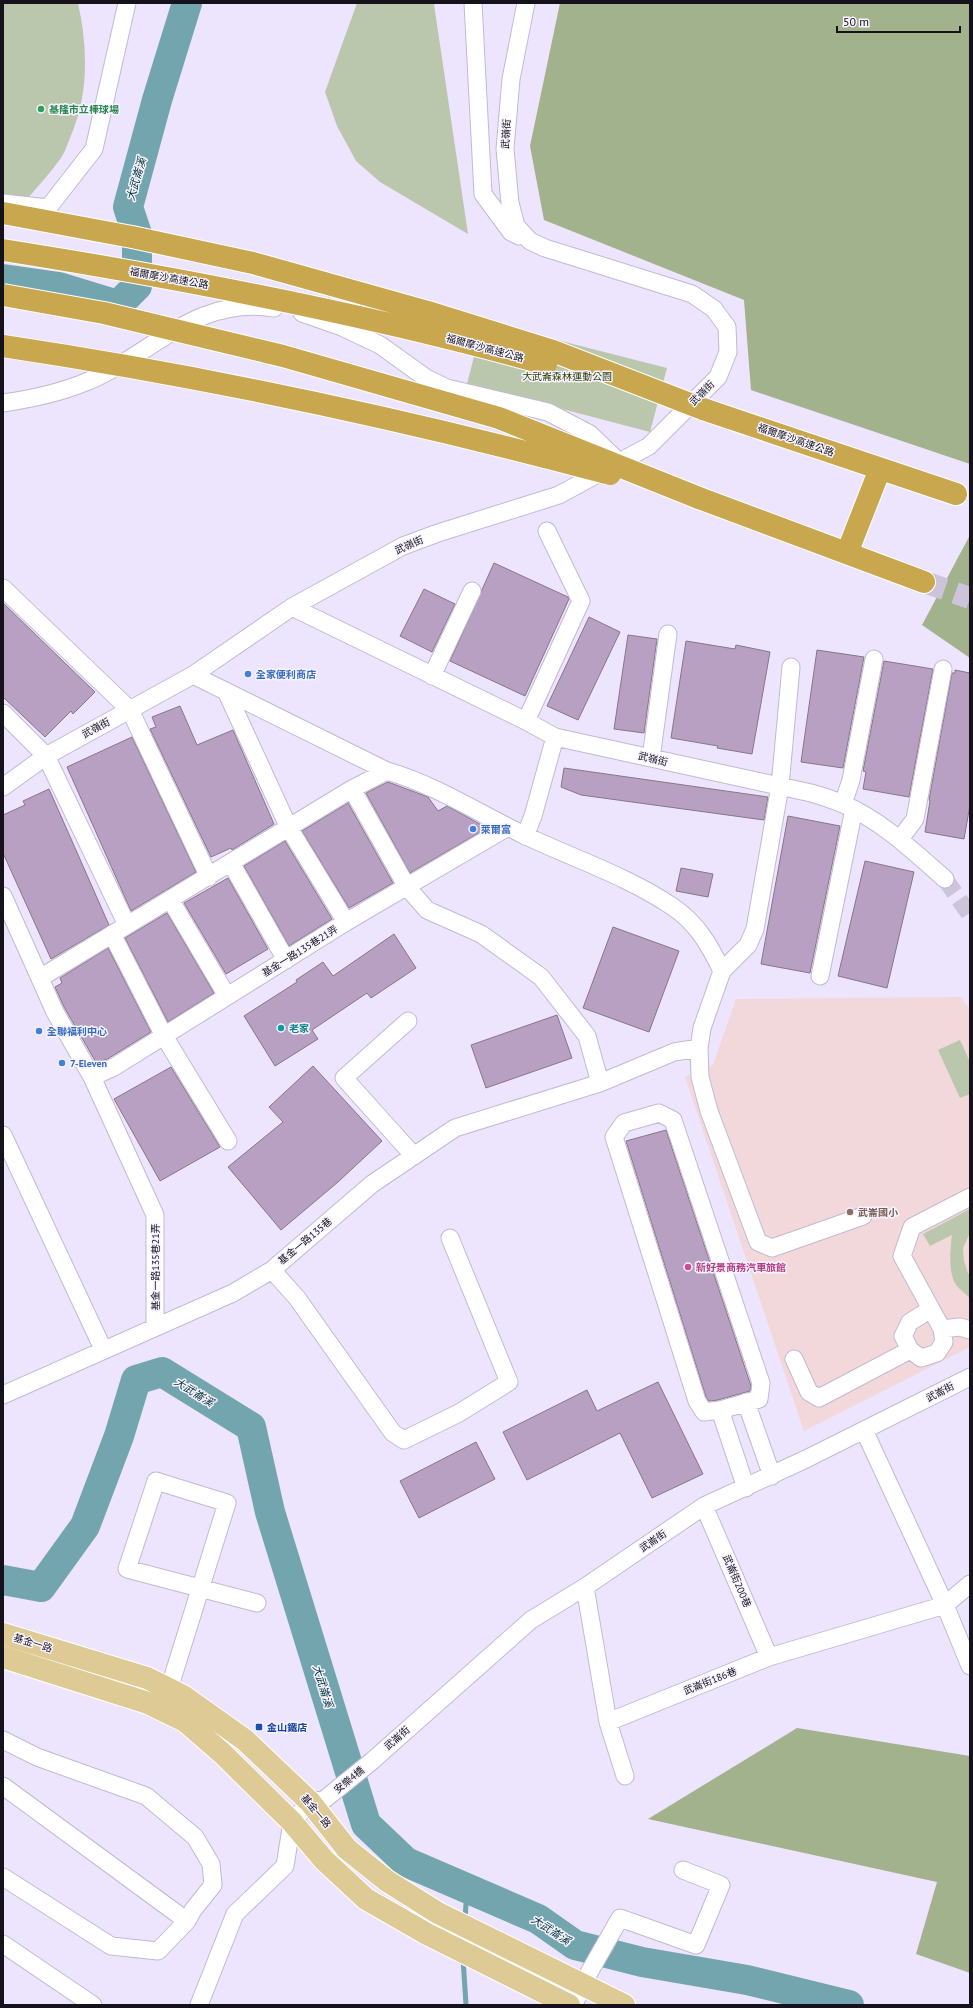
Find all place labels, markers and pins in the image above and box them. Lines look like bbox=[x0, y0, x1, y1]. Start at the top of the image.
place label: 基隆市立棒球場 bbox=[49, 103, 119, 116]
marker: 基隆市立棒球場 bbox=[36, 104, 46, 114]
place label: 全家便利商店 bbox=[256, 668, 316, 681]
marker: 全家便利商店 bbox=[243, 669, 253, 679]
place label: 萊爾富 bbox=[481, 823, 511, 836]
marker: 萊爾富 bbox=[468, 824, 478, 834]
place label: 老家 bbox=[289, 1022, 309, 1035]
marker: 老家 bbox=[276, 1023, 286, 1033]
place label: 全聯福利中心 bbox=[47, 1025, 107, 1038]
marker: 全聯福利中心 bbox=[34, 1026, 44, 1036]
place label: 7-Eleven bbox=[70, 1057, 107, 1070]
marker: 7-Eleven bbox=[57, 1058, 67, 1068]
place label: 武崙國小 bbox=[858, 1206, 899, 1219]
marker: 武崙國小 bbox=[845, 1207, 855, 1217]
place label: 新好景商務汽車旅館 bbox=[696, 1261, 786, 1274]
marker: 新好景商務汽車旅館 bbox=[683, 1262, 693, 1272]
place label: 金山鐵店 bbox=[266, 1721, 307, 1734]
marker: 金山鐵店 bbox=[254, 1722, 264, 1732]

